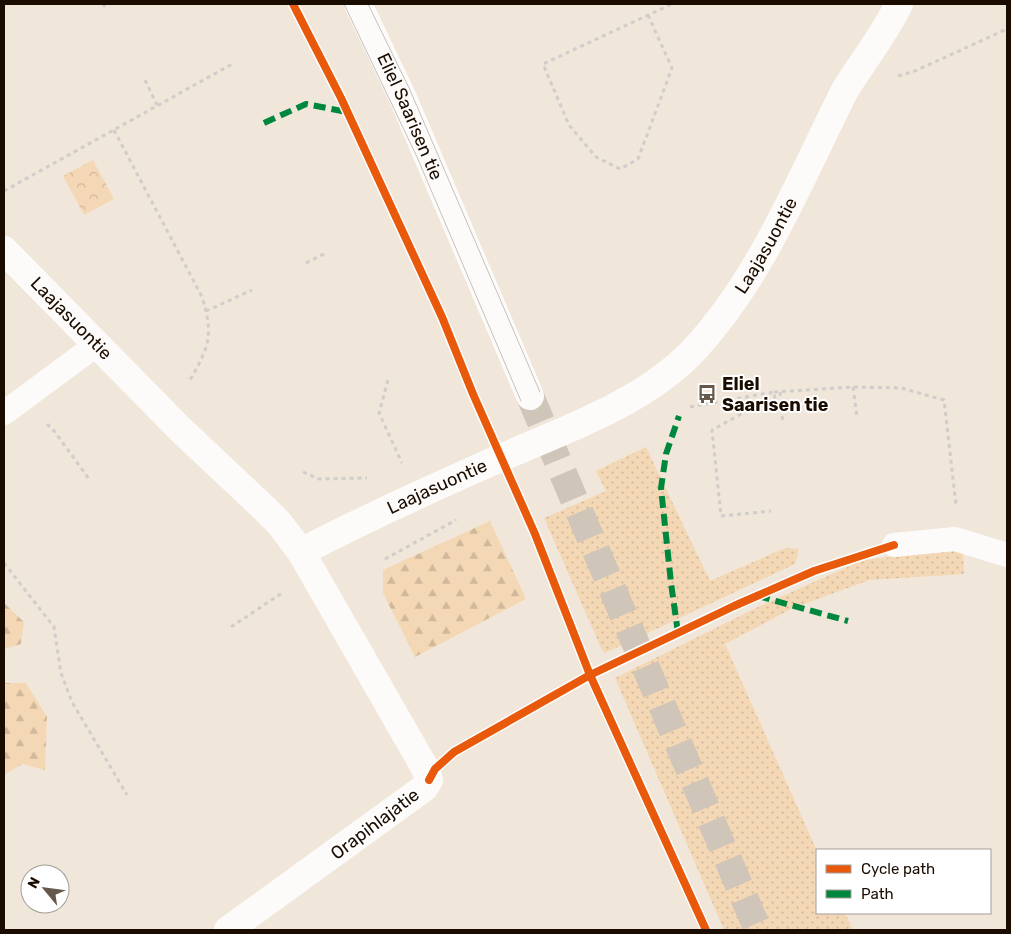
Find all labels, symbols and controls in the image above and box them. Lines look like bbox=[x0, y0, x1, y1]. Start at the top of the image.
street label: Eliel Saarisen tie bbox=[372, 50, 448, 183]
street label: Laajasuontie bbox=[730, 194, 802, 298]
street label: Laajasuontie bbox=[26, 272, 117, 364]
place label: Eliel Saarisen tie bbox=[722, 373, 829, 416]
bus stop icon: Eliel Saarisen tie bbox=[696, 383, 718, 405]
street label: Laajasuontie bbox=[384, 454, 490, 519]
street label: Orapihlajatie bbox=[326, 784, 424, 864]
legend bbox=[816, 849, 991, 914]
text: Cycle path bbox=[861, 860, 935, 878]
north arrow bbox=[20, 864, 70, 914]
text: N bbox=[24, 874, 44, 891]
text: Path bbox=[861, 885, 894, 903]

